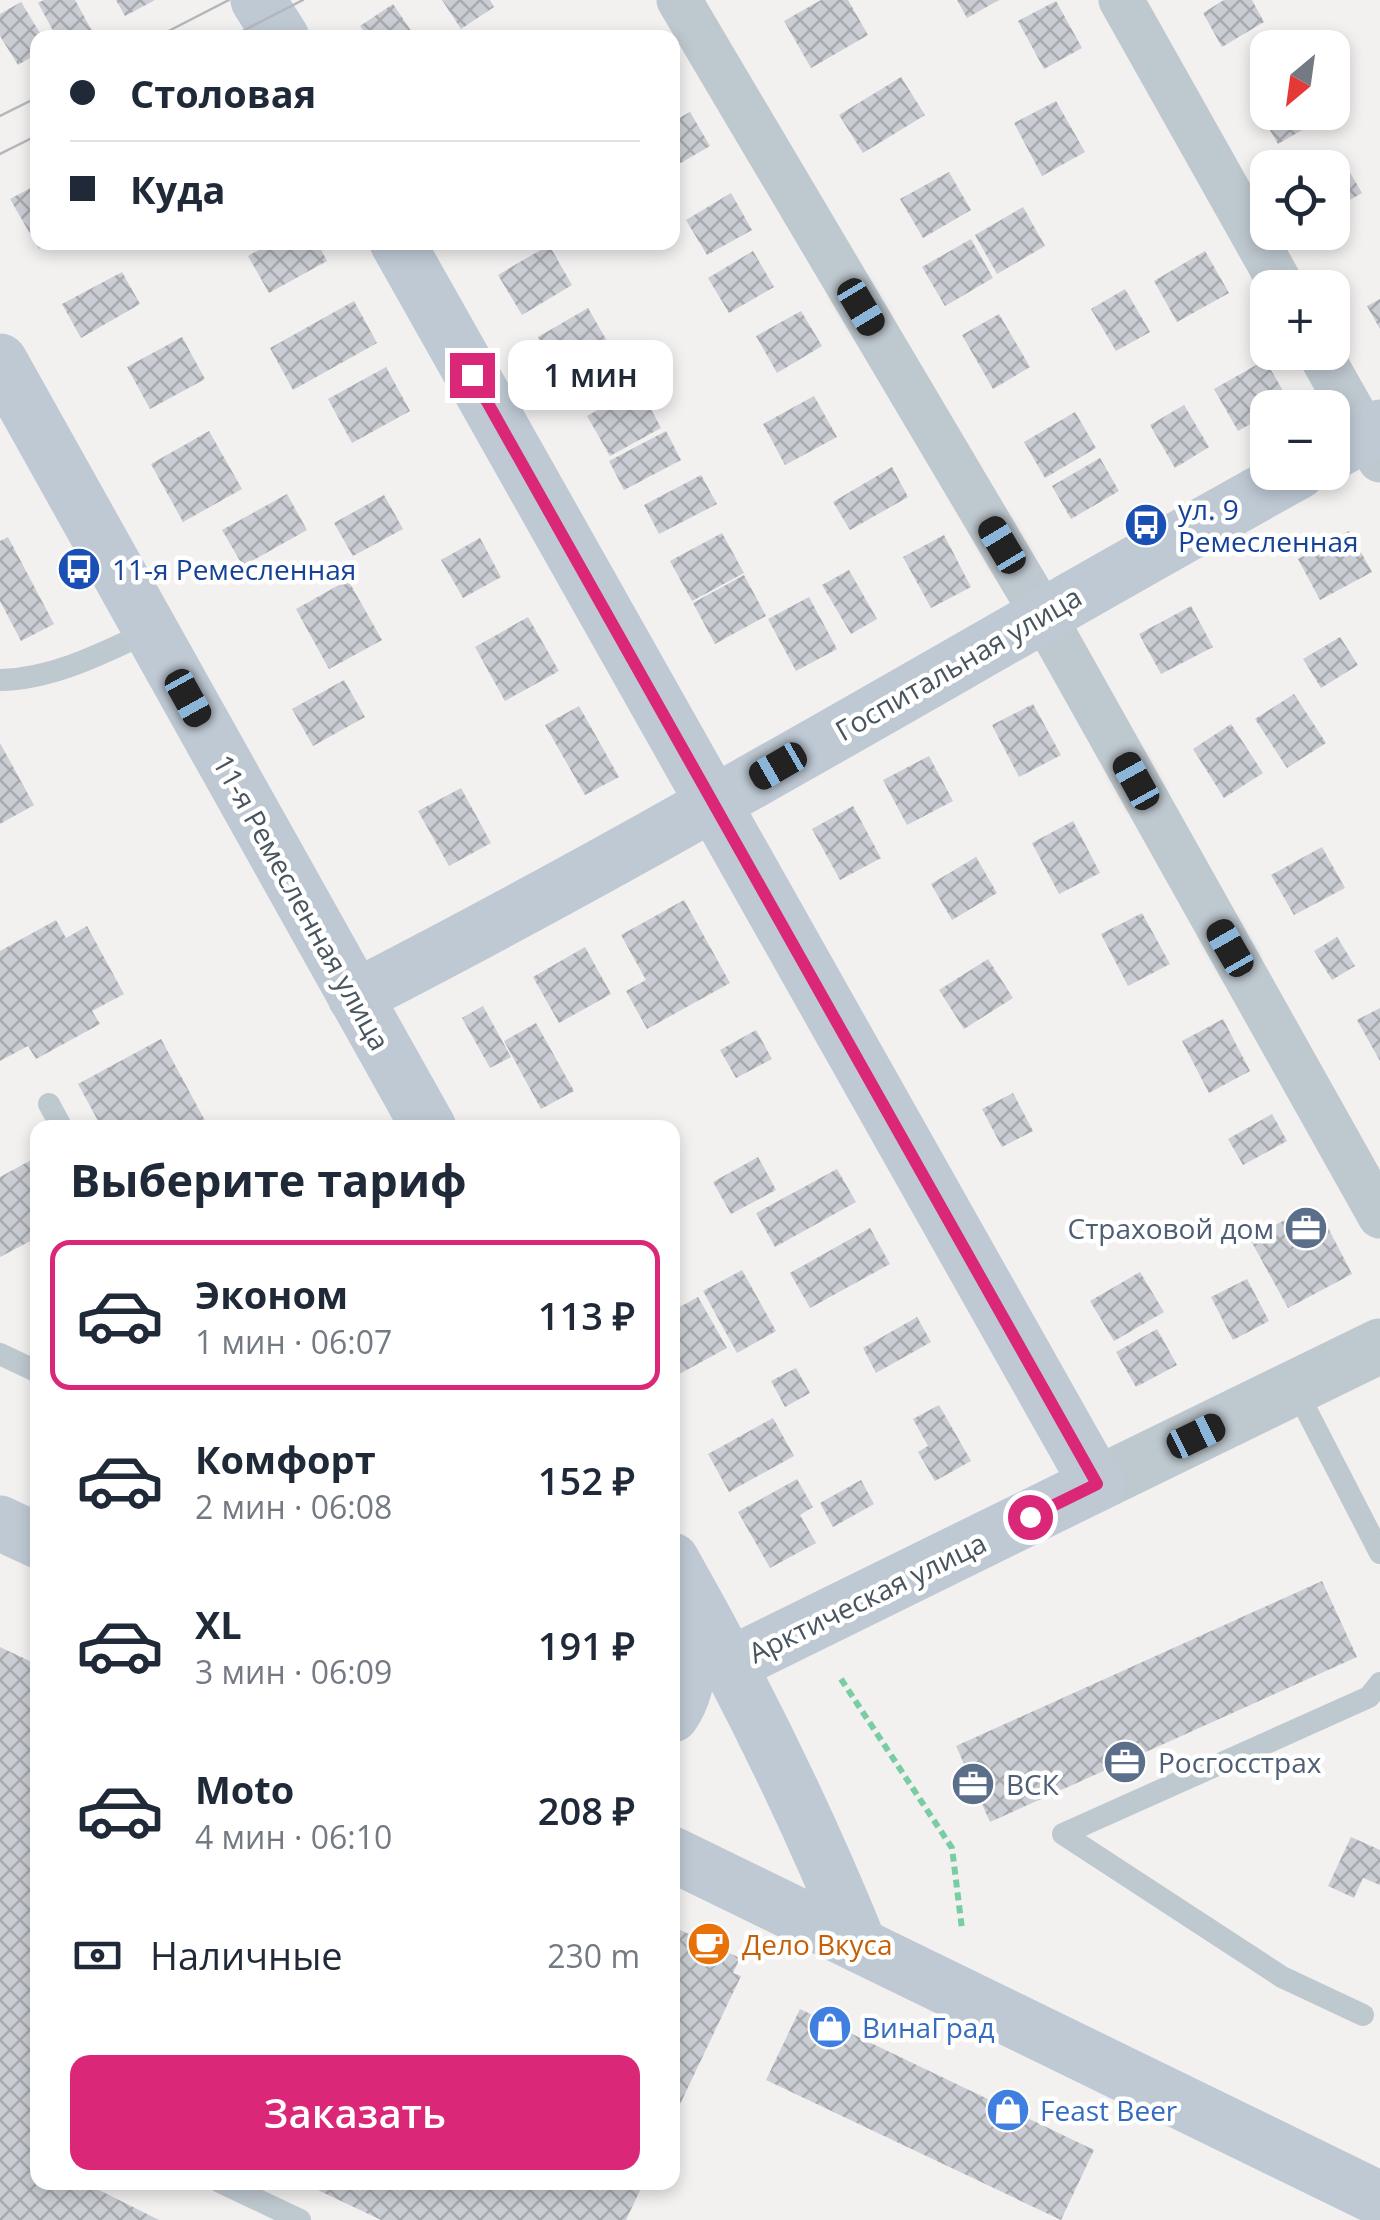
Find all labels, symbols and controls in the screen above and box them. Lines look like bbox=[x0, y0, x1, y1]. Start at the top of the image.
north arrow bbox=[1250, 30, 1350, 130]
map controls bbox=[1250, 30, 1350, 490]
text: Столовая bbox=[130, 67, 316, 119]
button: locate bbox=[1250, 150, 1350, 250]
text: Куда bbox=[130, 163, 225, 215]
button: + bbox=[1250, 270, 1350, 370]
car bbox=[833, 274, 889, 340]
callout: 1 мин bbox=[507, 340, 672, 410]
route end bbox=[450, 353, 495, 398]
text: 1 мин bbox=[543, 353, 638, 396]
button: − bbox=[1250, 390, 1350, 490]
place label: ул. 9 Ремесленная bbox=[1178, 490, 1358, 560]
bus stop icon: ул. 9 Ремесленная bbox=[1123, 502, 1169, 548]
car bbox=[974, 512, 1030, 578]
bus stop icon: 11-я Ремесленная bbox=[56, 546, 102, 592]
place label: 11-я Ремесленная bbox=[112, 550, 356, 588]
street label: Госпитальная улица bbox=[828, 577, 1088, 749]
car bbox=[160, 664, 216, 732]
car bbox=[745, 738, 811, 794]
street label: 11-я Ремесленная улица bbox=[205, 747, 399, 1057]
car bbox=[1108, 747, 1164, 815]
car bbox=[1202, 915, 1258, 981]
text: Выберите тариф bbox=[70, 1149, 467, 1210]
office icon: Страховой дом bbox=[1283, 1205, 1329, 1251]
place label: Страховой дом bbox=[1068, 1209, 1274, 1247]
text: Эконом bbox=[195, 1268, 348, 1320]
icon: car bbox=[75, 1270, 165, 1360]
text: 113 ₽ bbox=[538, 1289, 635, 1341]
text: 1 мин · 06:07 bbox=[195, 1320, 392, 1363]
car bbox=[1162, 1409, 1230, 1463]
text: Комфорт bbox=[195, 1433, 376, 1485]
icon: car bbox=[75, 1435, 165, 1525]
text: 152 ₽ bbox=[538, 1454, 635, 1506]
text: 2 мин · 06:08 bbox=[195, 1485, 392, 1528]
route start bbox=[1008, 1495, 1053, 1540]
street label: Арктическая улица bbox=[742, 1523, 992, 1671]
text: XL bbox=[195, 1598, 242, 1650]
icon: car bbox=[75, 1600, 165, 1690]
text: 191 ₽ bbox=[538, 1619, 635, 1671]
text: 3 мин · 06:09 bbox=[195, 1650, 392, 1693]
office icon: Росгосстрах bbox=[1102, 1739, 1148, 1785]
place label: Росгосстрах bbox=[1158, 1743, 1322, 1781]
office icon: ВСК bbox=[950, 1761, 996, 1807]
text: Moto bbox=[195, 1763, 294, 1815]
icon: car bbox=[75, 1765, 165, 1855]
place label: ВСК bbox=[1006, 1765, 1060, 1803]
text: 208 ₽ bbox=[538, 1784, 635, 1836]
text: 4 мин · 06:10 bbox=[195, 1815, 392, 1858]
cafe icon: Дело Вкуса bbox=[686, 1921, 732, 1967]
place label: Дело Вкуса bbox=[742, 1925, 893, 1963]
icon: cash bbox=[70, 1928, 125, 1983]
text: Наличные bbox=[150, 1929, 343, 1981]
text: 230 m bbox=[547, 1934, 640, 1977]
shop icon: ВинаГрад bbox=[807, 2004, 853, 2050]
place label: ВинаГрад bbox=[862, 2008, 995, 2046]
button: Заказать bbox=[70, 2055, 640, 2170]
shop icon: Feast Beer bbox=[985, 2087, 1031, 2133]
place label: Feast Beer bbox=[1040, 2091, 1178, 2129]

